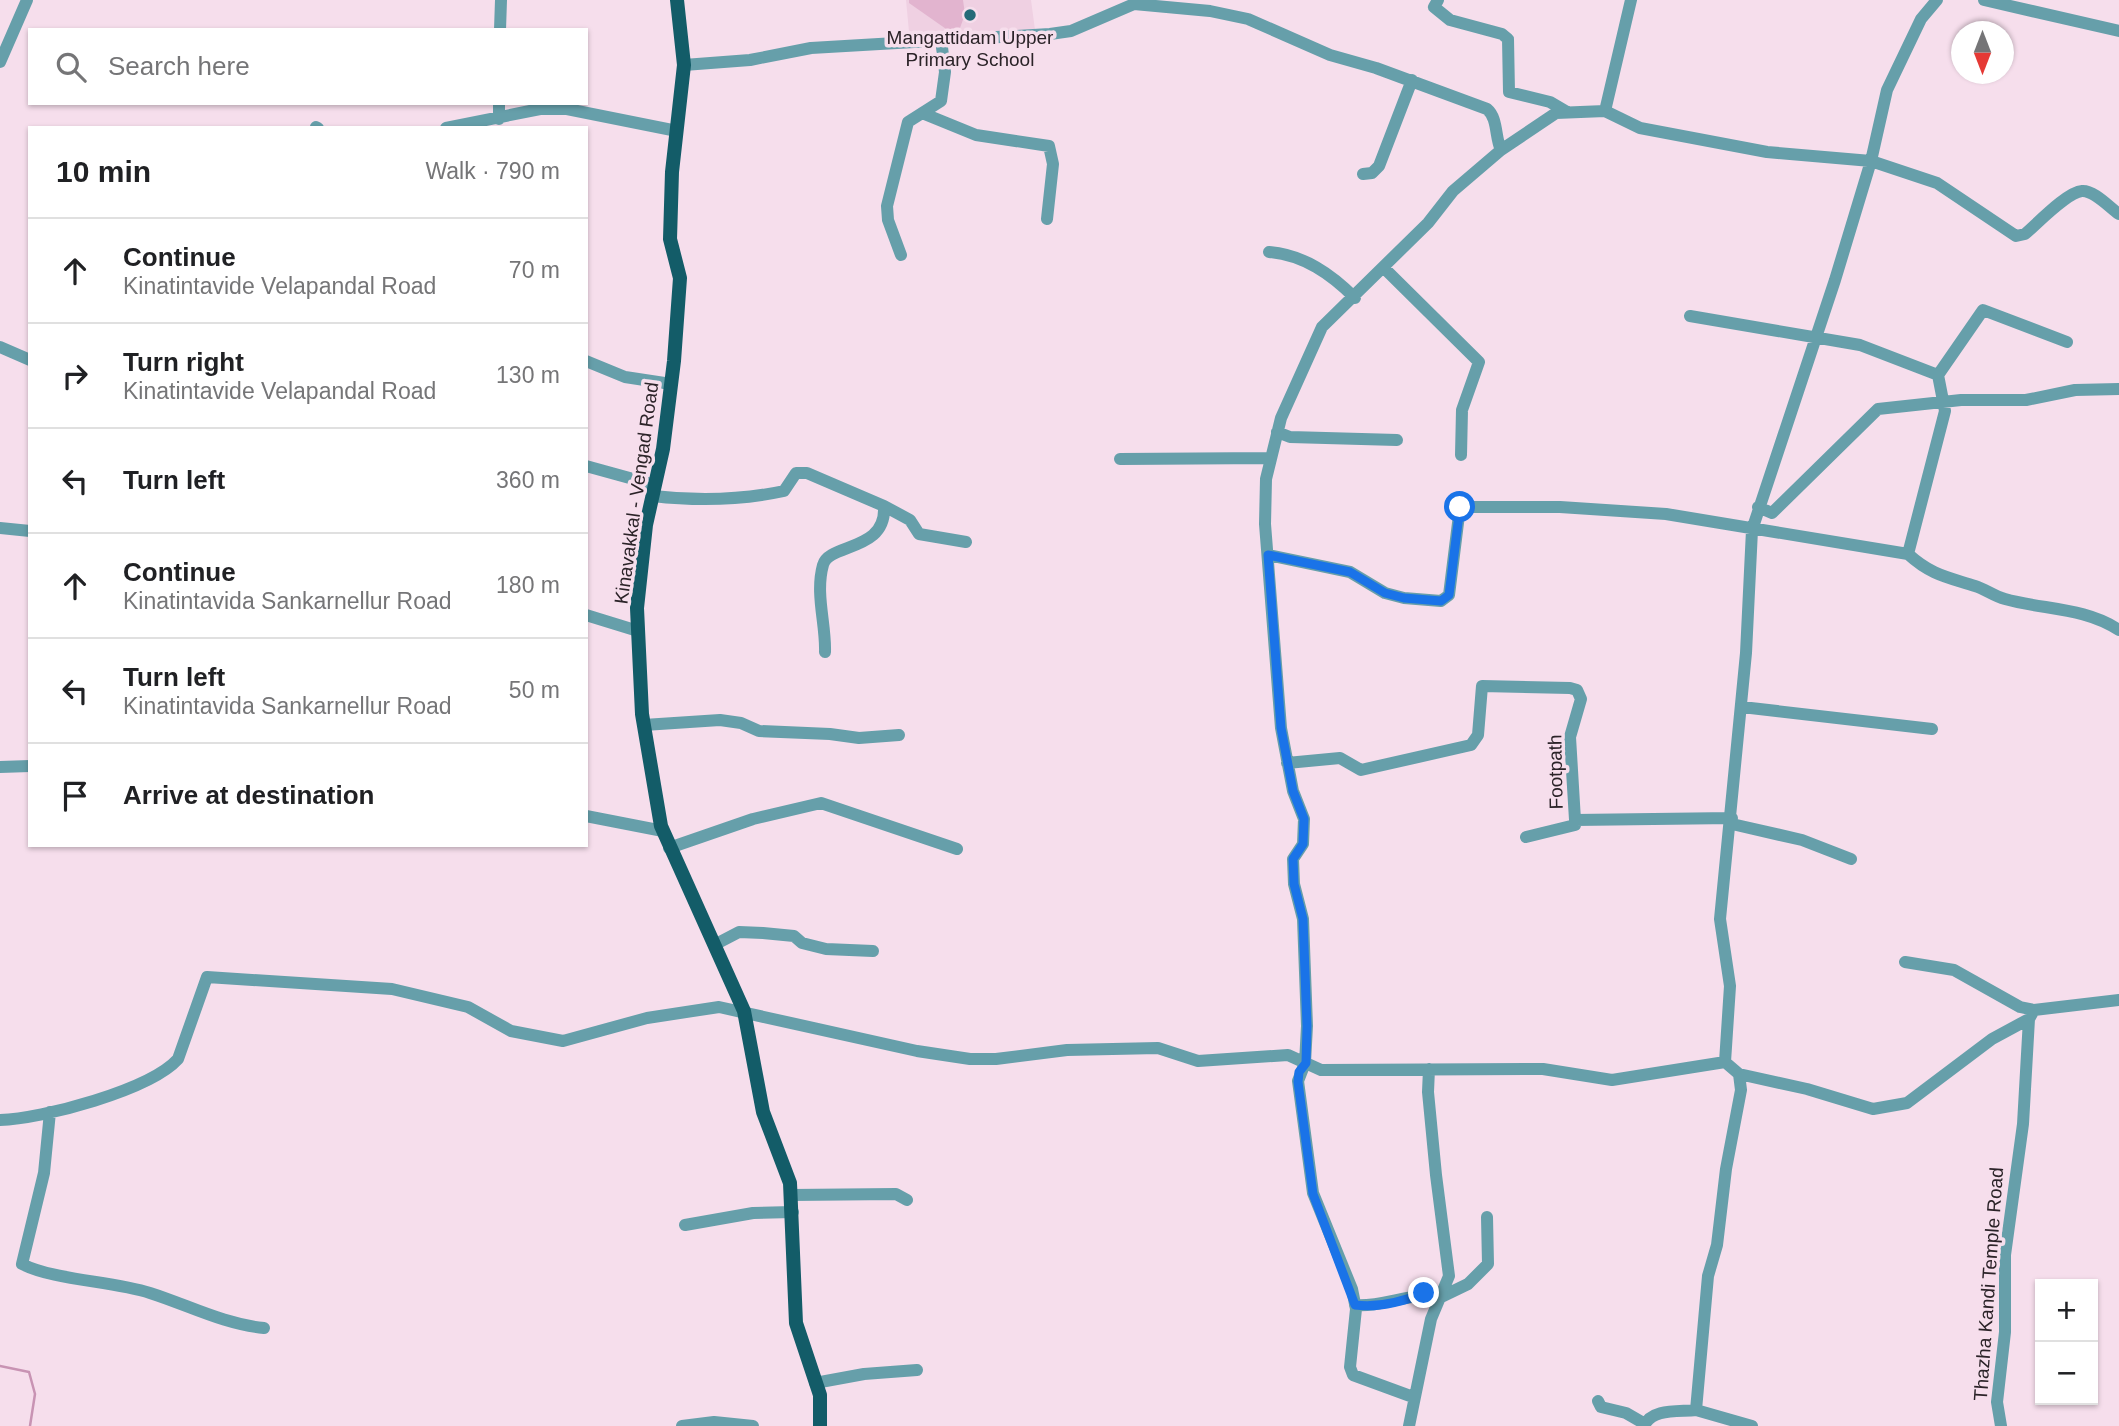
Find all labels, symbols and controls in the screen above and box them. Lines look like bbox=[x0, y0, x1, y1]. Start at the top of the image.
marker: Mangattidam Upper Primary School bbox=[962, 7, 978, 23]
north arrow bbox=[1951, 21, 2014, 84]
place label: Mangattidam Upper Primary School bbox=[887, 27, 1054, 70]
search box bbox=[28, 28, 588, 105]
icon: search bbox=[52, 48, 90, 86]
text: Search here bbox=[108, 51, 250, 81]
text: 10 min bbox=[56, 155, 151, 188]
text: Walk · 790 m bbox=[425, 158, 560, 184]
text: Continue bbox=[123, 242, 236, 272]
icon: ahead bbox=[56, 252, 94, 290]
text: 70 m bbox=[509, 257, 560, 283]
text: Kinatintavide Velapandal Road bbox=[123, 273, 436, 299]
text: Turn right bbox=[123, 347, 244, 377]
icon: right bbox=[56, 357, 94, 395]
text: 130 m bbox=[496, 362, 560, 388]
text: Kinatintavide Velapandal Road bbox=[123, 378, 436, 404]
street label: Kinavakkal - Vengad Road bbox=[611, 381, 662, 605]
icon: left bbox=[56, 462, 94, 500]
text: Turn left bbox=[123, 465, 225, 495]
text: 360 m bbox=[496, 467, 560, 493]
route start bbox=[1444, 491, 1475, 522]
text: Continue bbox=[123, 557, 236, 587]
icon: ahead bbox=[56, 567, 94, 605]
text: 180 m bbox=[496, 572, 560, 598]
text: Kinatintavida Sankarnellur Road bbox=[123, 588, 452, 614]
text: Turn left bbox=[123, 662, 225, 692]
icon: left bbox=[56, 672, 94, 710]
text: 50 m bbox=[509, 677, 560, 703]
text: Kinatintavida Sankarnellur Road bbox=[123, 693, 452, 719]
street label: Footpath bbox=[1544, 734, 1567, 810]
icon: arrive bbox=[56, 777, 94, 815]
text: Arrive at destination bbox=[123, 780, 374, 810]
street label: Thazha Kandi Temple Road bbox=[1970, 1167, 2007, 1402]
route end bbox=[1408, 1277, 1439, 1308]
map controls bbox=[2035, 1279, 2098, 1405]
button: + bbox=[2035, 1279, 2098, 1342]
button: − bbox=[2035, 1342, 2098, 1405]

